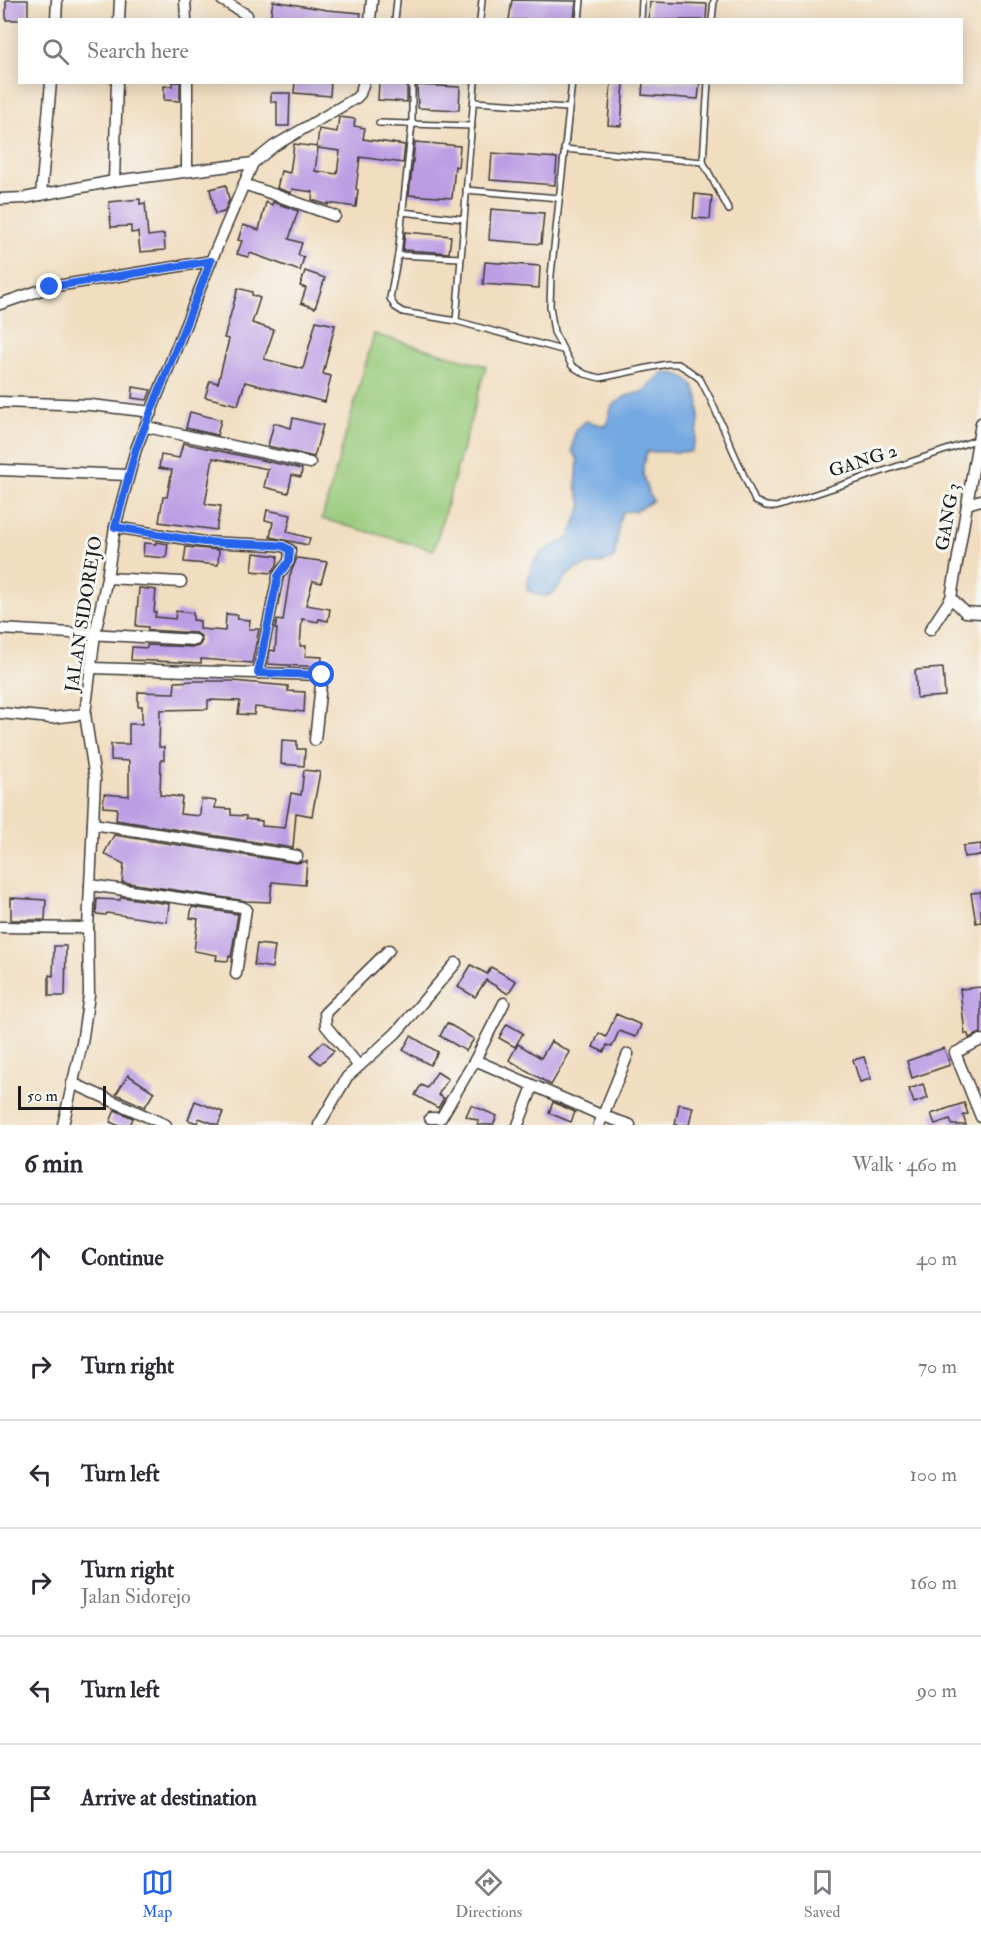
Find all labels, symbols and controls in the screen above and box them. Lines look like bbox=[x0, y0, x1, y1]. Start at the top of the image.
search box bbox=[18, 18, 963, 84]
icon: search bbox=[39, 35, 72, 68]
text: Search here bbox=[87, 37, 189, 65]
route end bbox=[36, 273, 62, 299]
street label: GANG 2 bbox=[826, 439, 900, 483]
street label: GANG 3 bbox=[931, 481, 965, 553]
street label: JALAN SIDOREJO bbox=[60, 534, 108, 695]
route start bbox=[308, 661, 334, 687]
scale bar bbox=[18, 1083, 106, 1110]
text: 50 m bbox=[27, 1086, 58, 1106]
text: 6 min bbox=[24, 1148, 83, 1180]
text: Walk · 460 m bbox=[852, 1152, 957, 1177]
icon: ahead bbox=[24, 1242, 57, 1275]
text: Continue bbox=[81, 1244, 164, 1272]
text: 40 m bbox=[916, 1246, 957, 1271]
icon: right bbox=[24, 1350, 57, 1383]
text: Turn right bbox=[81, 1352, 174, 1380]
text: 70 m bbox=[918, 1354, 957, 1379]
icon: left bbox=[24, 1458, 57, 1491]
text: Turn left bbox=[81, 1460, 160, 1488]
text: 100 m bbox=[910, 1462, 957, 1487]
text: Turn right bbox=[81, 1556, 174, 1584]
icon: right bbox=[24, 1566, 57, 1599]
text: 160 m bbox=[910, 1570, 957, 1595]
text: Jalan Sidorejo bbox=[81, 1584, 191, 1609]
icon: left bbox=[24, 1674, 57, 1707]
text: Turn left bbox=[81, 1676, 160, 1704]
text: 90 m bbox=[917, 1678, 957, 1703]
icon: arrive bbox=[24, 1782, 57, 1815]
text: Arrive at destination bbox=[81, 1784, 257, 1812]
tab: Map bbox=[141, 1866, 174, 1922]
tab: Directions bbox=[455, 1866, 522, 1922]
tab: Saved bbox=[804, 1866, 840, 1922]

